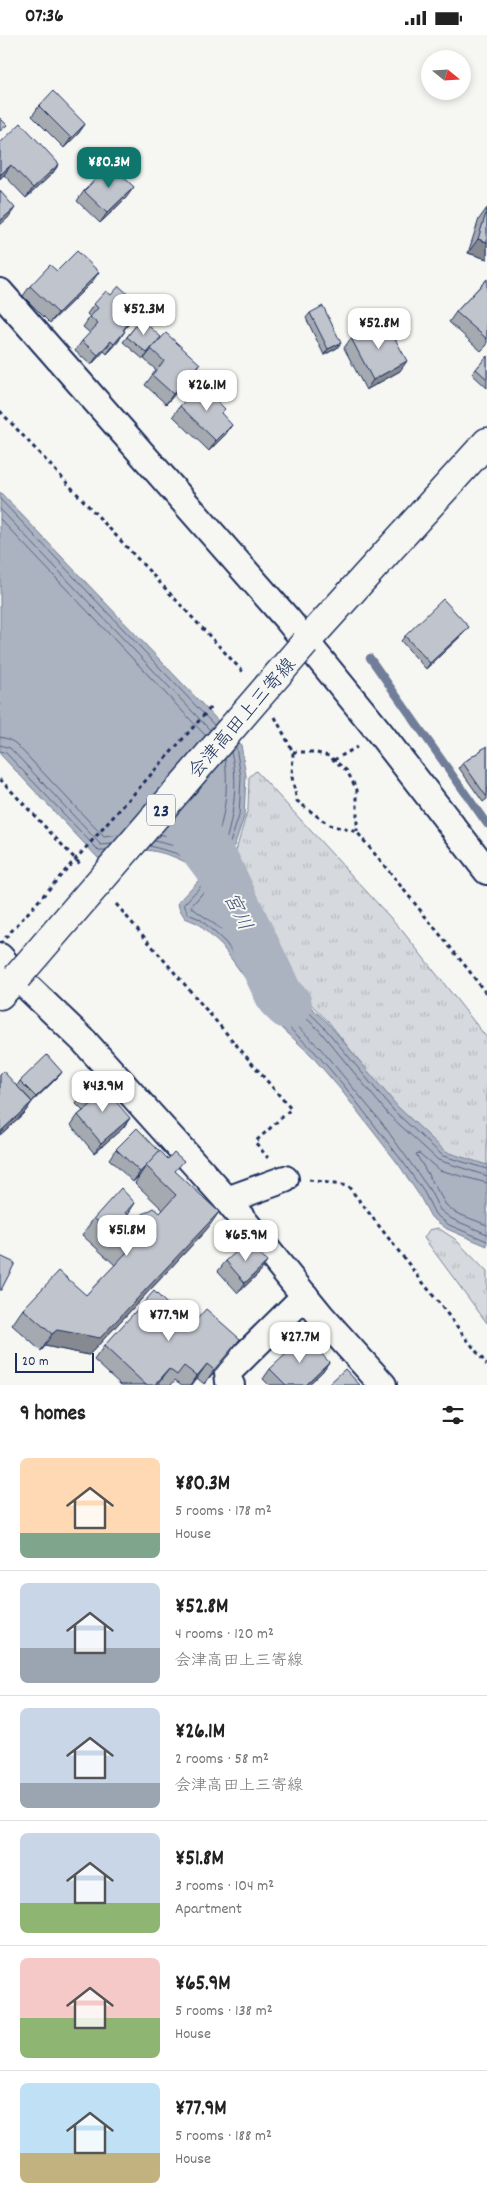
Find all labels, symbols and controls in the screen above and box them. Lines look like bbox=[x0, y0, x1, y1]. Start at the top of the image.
text: 07:36 bbox=[25, 4, 64, 31]
north arrow bbox=[421, 50, 471, 100]
map controls bbox=[421, 50, 471, 100]
pin: ¥80.3M bbox=[68, 147, 150, 189]
text: ¥80.3M bbox=[88, 151, 130, 174]
pin: ¥52.3M bbox=[103, 293, 185, 336]
text: ¥52.3M bbox=[123, 298, 165, 321]
pin: ¥52.8M bbox=[338, 307, 420, 350]
text: ¥52.8M bbox=[359, 312, 399, 335]
pin: ¥26.1M bbox=[166, 369, 248, 412]
text: ¥26.1M bbox=[188, 374, 226, 397]
street label: 会津高田上三寄線 bbox=[184, 653, 304, 786]
road number: 23 bbox=[147, 795, 175, 825]
water label: 宮川 bbox=[215, 888, 258, 936]
pin: ¥43.9M bbox=[62, 1071, 144, 1113]
text: ¥43.9M bbox=[83, 1075, 123, 1098]
pin: ¥51.8M bbox=[86, 1215, 168, 1257]
text: ¥51.8M bbox=[108, 1219, 146, 1242]
pin: ¥65.9M bbox=[205, 1219, 287, 1262]
text: ¥65.9M bbox=[225, 1224, 267, 1247]
pin: ¥77.9M bbox=[128, 1299, 210, 1342]
text: ¥77.9M bbox=[149, 1304, 189, 1327]
pin: ¥27.7M bbox=[259, 1321, 341, 1364]
text: ¥27.7M bbox=[280, 1326, 320, 1349]
scale bar bbox=[15, 1350, 94, 1373]
text: 20 m bbox=[22, 1352, 49, 1372]
text: 9 homes bbox=[20, 1400, 86, 1430]
icon: filters bbox=[439, 1401, 467, 1429]
text: ¥80.3M bbox=[175, 1470, 230, 1500]
icon: home bbox=[60, 1478, 120, 1538]
text: 5 rooms · 178 m² bbox=[175, 1500, 272, 1523]
text: House bbox=[175, 1523, 211, 1546]
text: ¥52.8M bbox=[175, 1593, 228, 1623]
icon: home bbox=[60, 1603, 120, 1663]
text: 4 rooms · 120 m² bbox=[175, 1623, 274, 1646]
text: 会津高田上三寄線 bbox=[175, 1650, 303, 1673]
text: ¥26.1M bbox=[175, 1718, 225, 1748]
icon: home bbox=[60, 1728, 120, 1788]
text: 2 rooms · 58 m² bbox=[175, 1748, 269, 1771]
text: 会津高田上三寄線 bbox=[175, 1775, 303, 1798]
text: ¥51.8M bbox=[175, 1845, 224, 1875]
icon: home bbox=[60, 1853, 120, 1913]
text: 3 rooms · 104 m² bbox=[175, 1875, 274, 1898]
text: Apartment bbox=[175, 1898, 242, 1921]
text: ¥65.9M bbox=[175, 1970, 231, 2000]
icon: home bbox=[60, 1978, 120, 2038]
text: 5 rooms · 138 m² bbox=[175, 2000, 272, 2023]
text: House bbox=[175, 2023, 211, 2046]
text: ¥77.9M bbox=[175, 2095, 227, 2125]
icon: home bbox=[60, 2103, 120, 2163]
text: 5 rooms · 188 m² bbox=[175, 2125, 272, 2148]
text: House bbox=[175, 2148, 211, 2171]

